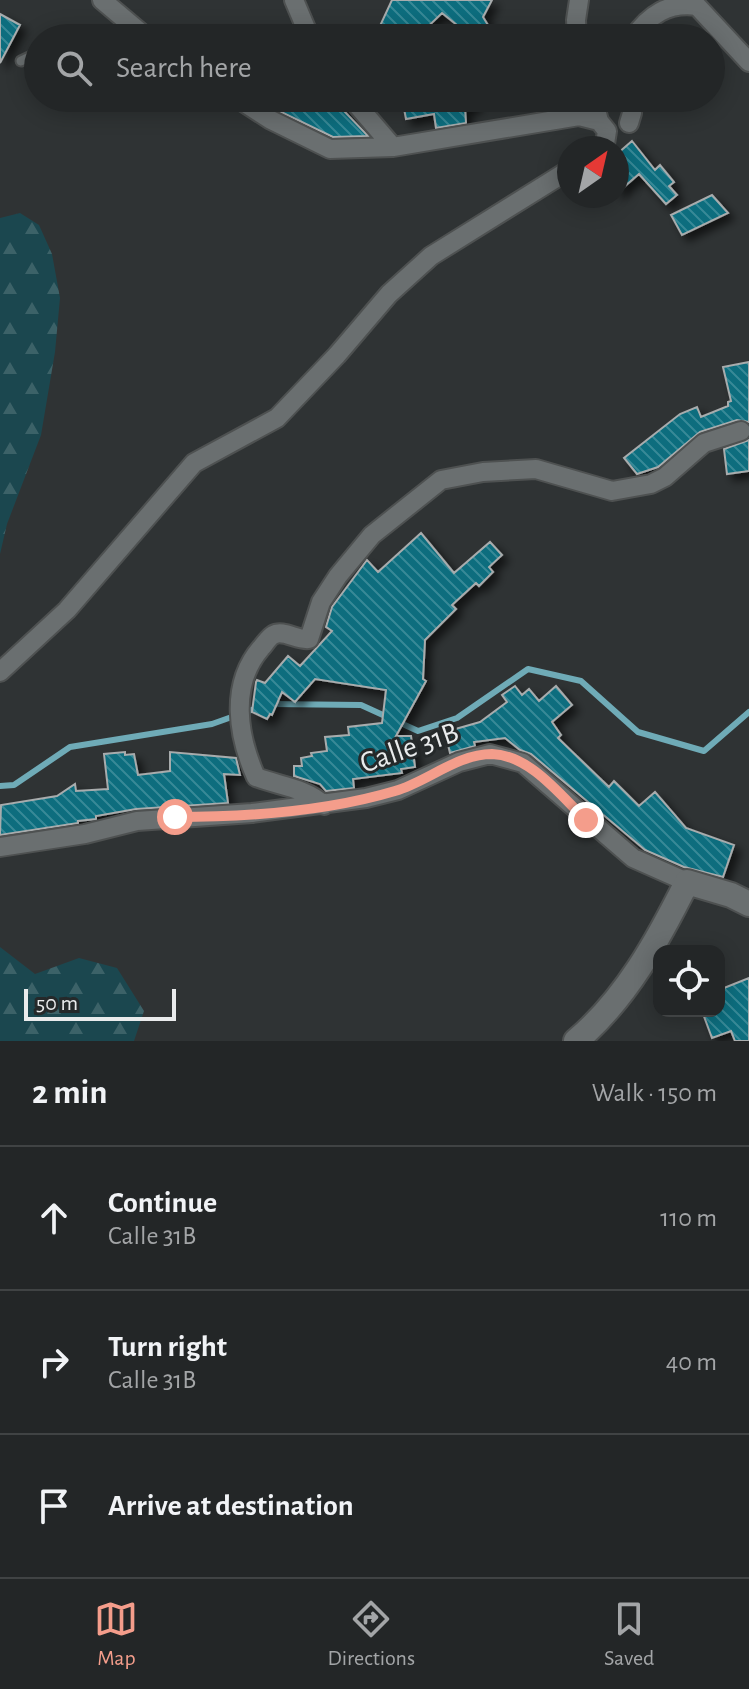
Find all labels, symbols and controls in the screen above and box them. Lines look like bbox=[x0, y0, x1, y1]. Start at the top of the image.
search box bbox=[24, 24, 725, 112]
icon: search bbox=[52, 46, 96, 90]
text: Search here bbox=[116, 53, 252, 83]
north arrow bbox=[557, 136, 629, 208]
street label: Calle 31B bbox=[356, 717, 462, 779]
route start bbox=[157, 799, 193, 835]
route end bbox=[568, 802, 604, 838]
map controls bbox=[653, 945, 725, 1017]
button: locate bbox=[653, 945, 725, 1017]
scale bar bbox=[24, 985, 176, 1021]
text: 50 m bbox=[36, 992, 78, 1014]
text: 2 min bbox=[32, 1076, 107, 1110]
text: Walk · 150 m bbox=[592, 1080, 717, 1106]
text: Continue bbox=[108, 1188, 217, 1218]
icon: ahead bbox=[32, 1196, 76, 1240]
text: 110 m bbox=[660, 1205, 717, 1231]
text: Calle 31B bbox=[108, 1223, 196, 1249]
text: Turn right bbox=[108, 1332, 227, 1362]
icon: right bbox=[32, 1340, 76, 1384]
text: 40 m bbox=[666, 1349, 717, 1375]
text: Calle 31B bbox=[108, 1367, 196, 1393]
icon: arrive bbox=[32, 1484, 76, 1528]
text: Arrive at destination bbox=[108, 1491, 354, 1521]
tab: Map bbox=[94, 1597, 138, 1671]
tab: Directions bbox=[327, 1597, 415, 1671]
tab: Saved bbox=[604, 1597, 654, 1671]

